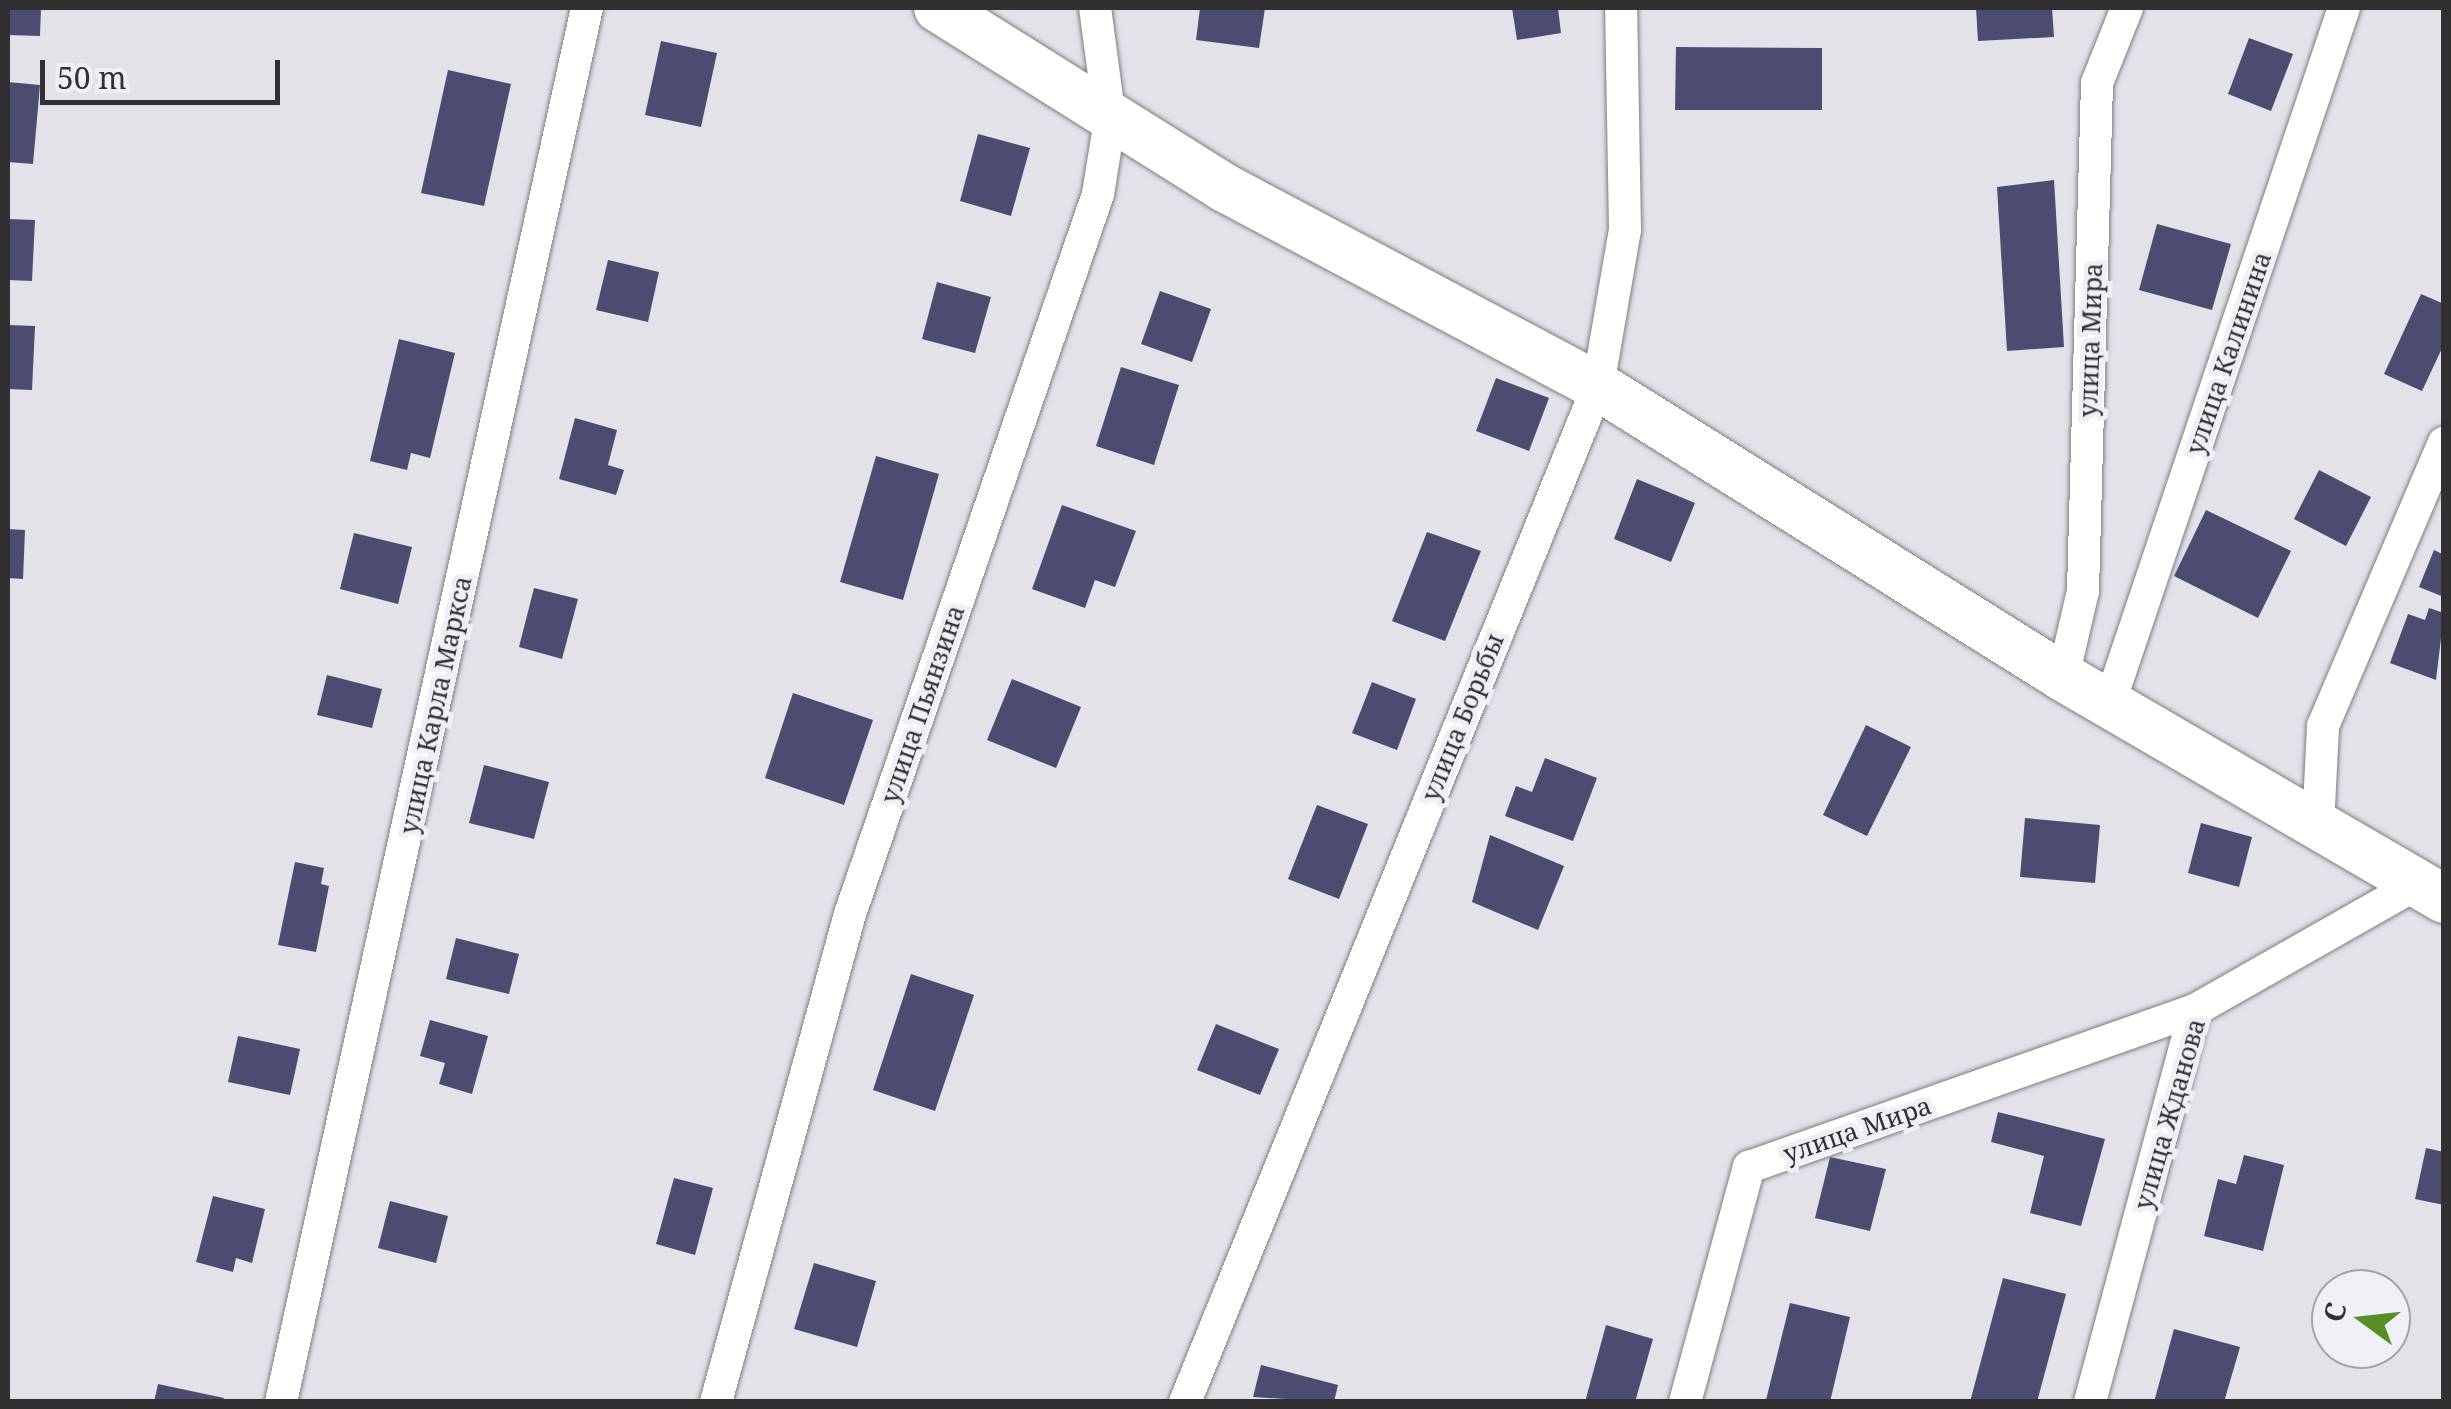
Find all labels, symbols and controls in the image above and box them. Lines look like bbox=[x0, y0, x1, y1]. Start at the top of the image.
scale bar bbox=[45, 40, 285, 102]
text: 50 m bbox=[57, 57, 127, 98]
street label: улица Калинина bbox=[2179, 248, 2277, 458]
street label: улица Мира bbox=[2072, 262, 2108, 418]
street label: улица Карла Маркса bbox=[393, 573, 477, 837]
street label: улица Пьянзина bbox=[874, 601, 970, 807]
street label: улица Борьбы bbox=[1415, 629, 1509, 805]
street label: улица Жданова bbox=[2127, 1015, 2211, 1213]
street label: улица Мира bbox=[1779, 1090, 1935, 1168]
north arrow bbox=[2311, 1269, 2411, 1369]
text: С bbox=[2313, 1298, 2355, 1326]

